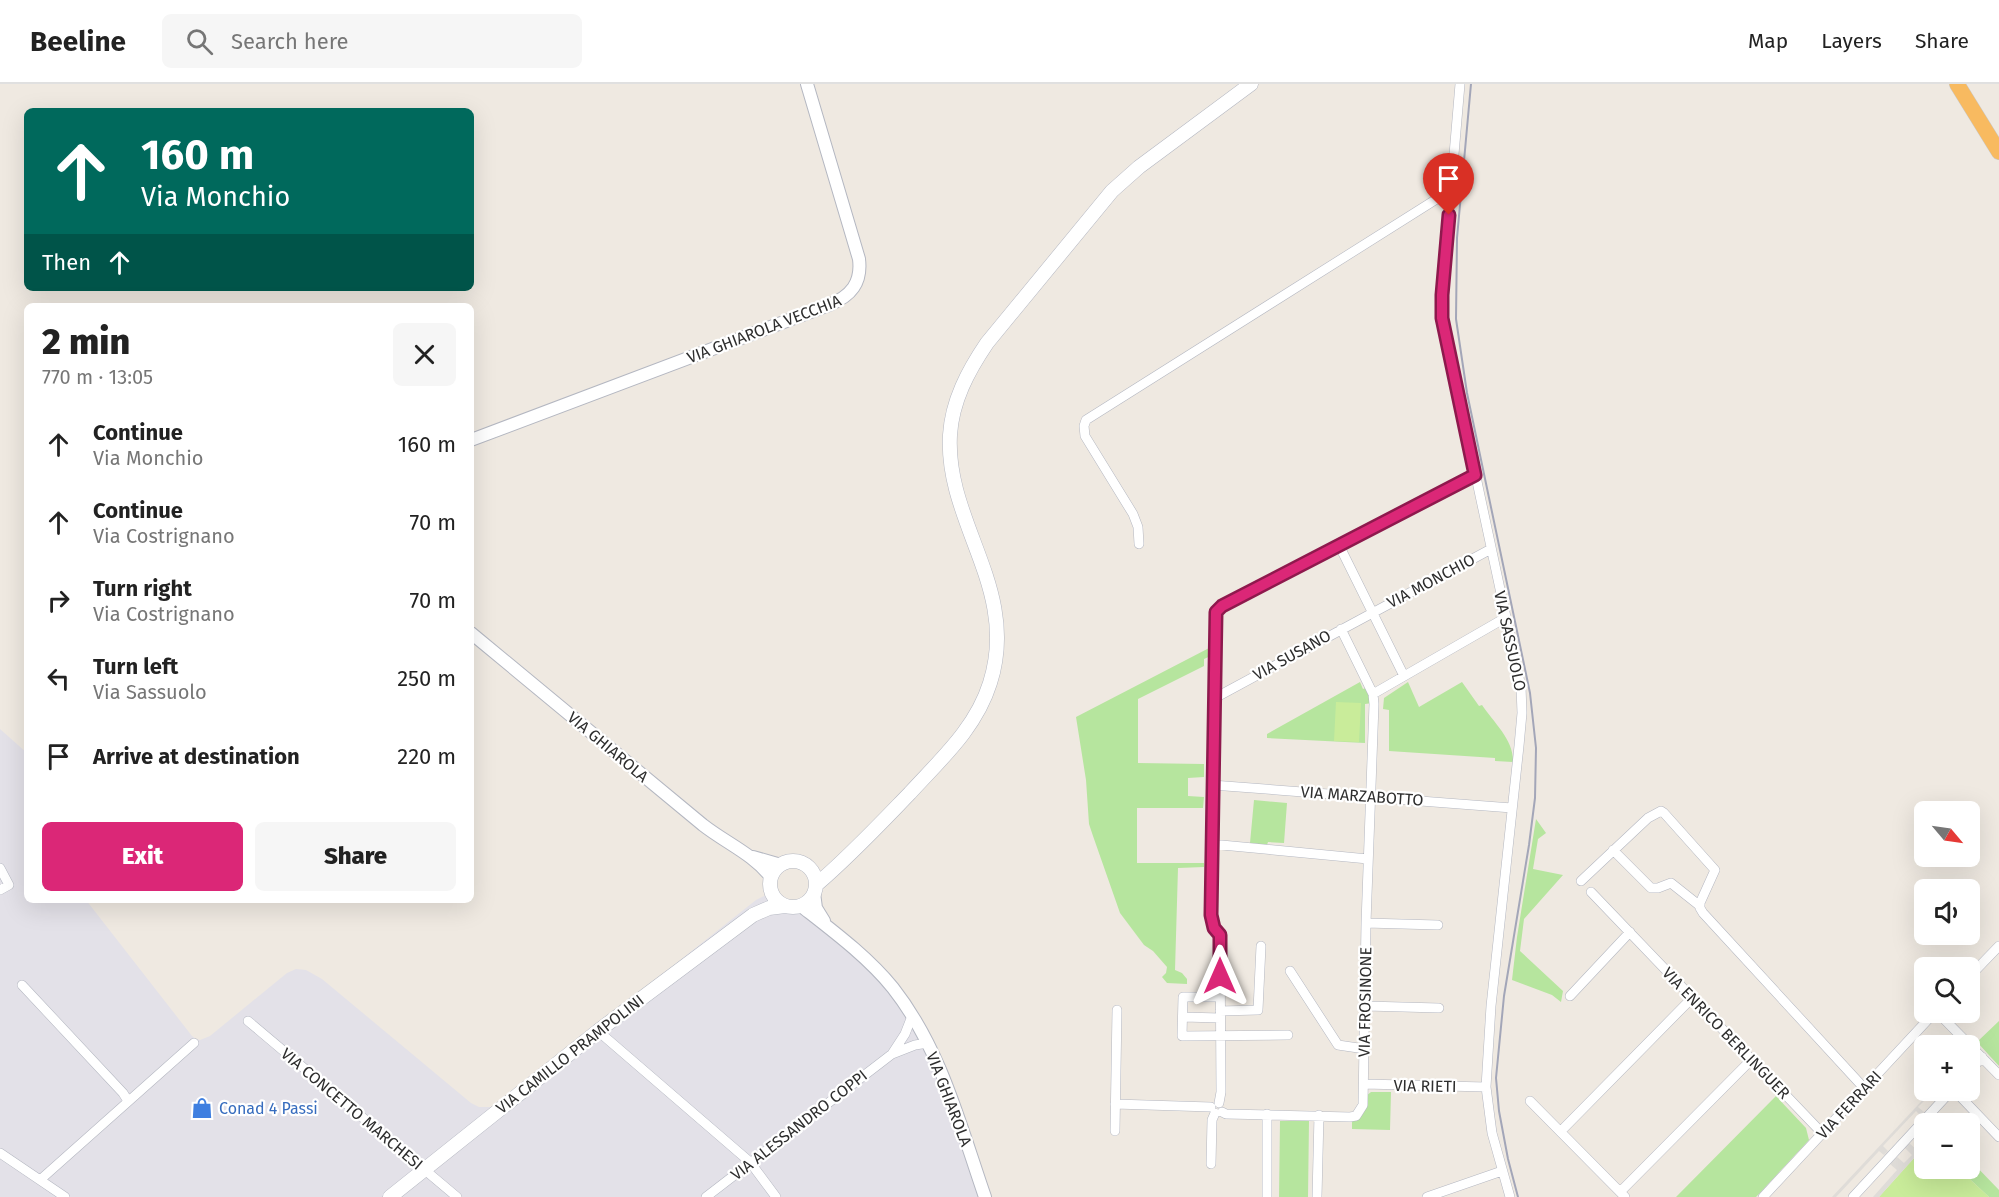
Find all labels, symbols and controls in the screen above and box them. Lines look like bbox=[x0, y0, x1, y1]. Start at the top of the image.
search box bbox=[162, 14, 582, 68]
text: Beeline bbox=[30, 25, 126, 58]
icon: search bbox=[183, 25, 216, 58]
text: Search here bbox=[231, 28, 349, 55]
text: Map bbox=[1748, 28, 1788, 54]
text: Layers bbox=[1821, 28, 1882, 54]
text: Share bbox=[1915, 28, 1969, 54]
text: 160 m bbox=[141, 130, 254, 180]
icon: ahead bbox=[42, 132, 120, 210]
pin bbox=[1423, 153, 1474, 215]
icon: arrive bbox=[1432, 162, 1465, 195]
text: Via Monchio bbox=[141, 181, 290, 213]
icon: ahead bbox=[103, 246, 136, 279]
text: Then bbox=[42, 249, 91, 276]
street label: VIA GHIAROLA VECCHIA bbox=[684, 291, 844, 367]
text: 2 min bbox=[42, 320, 130, 364]
button: close bbox=[393, 323, 456, 386]
text: 770 m · 13:05 bbox=[42, 365, 153, 389]
text: Continue bbox=[93, 419, 183, 446]
icon: ahead bbox=[42, 428, 75, 461]
text: 160 m bbox=[398, 431, 456, 458]
text: Via Monchio bbox=[93, 446, 204, 470]
text: Continue bbox=[93, 497, 183, 524]
icon: ahead bbox=[42, 506, 75, 539]
text: 70 m bbox=[410, 509, 456, 536]
text: Via Costrignano bbox=[93, 524, 235, 548]
street label: VIA MONCHIO bbox=[1384, 550, 1478, 612]
text: Turn right bbox=[93, 575, 192, 602]
icon: right bbox=[42, 584, 75, 617]
text: 70 m bbox=[410, 587, 456, 614]
street label: VIA SASSUOLO bbox=[1490, 589, 1530, 693]
text: Via Costrignano bbox=[93, 602, 235, 626]
street label: VIA SUSANO bbox=[1250, 626, 1334, 684]
text: Turn left bbox=[93, 653, 178, 680]
icon: left bbox=[42, 662, 75, 695]
text: 250 m bbox=[397, 665, 456, 692]
text: Via Sassuolo bbox=[93, 680, 207, 704]
street label: VIA GHIAROLA bbox=[564, 708, 653, 787]
icon: arrive bbox=[42, 740, 75, 773]
text: Arrive at destination bbox=[93, 743, 300, 770]
text: 220 m bbox=[397, 743, 456, 770]
street label: VIA MARZABOTTO bbox=[1300, 782, 1424, 810]
north arrow bbox=[1914, 801, 1980, 867]
map controls bbox=[1914, 801, 1980, 1179]
button: Exit bbox=[42, 822, 243, 891]
button: Share bbox=[255, 822, 456, 891]
button: sound bbox=[1914, 879, 1980, 945]
position arrow bbox=[1188, 944, 1252, 1008]
street label: VIA FROSINONE bbox=[1355, 947, 1375, 1057]
button: search bbox=[1914, 957, 1980, 1023]
street label: VIA ENRICO BERLINGUER bbox=[1658, 963, 1794, 1103]
street label: VIA CAMILLO PRAMPOLINI bbox=[492, 990, 648, 1118]
button: + bbox=[1914, 1035, 1980, 1101]
street label: VIA CONCETTO MARCHESI bbox=[277, 1044, 427, 1174]
street label: VIA GHIAROLA bbox=[922, 1049, 976, 1150]
street label: VIA ALESSANDRO COPPI bbox=[727, 1066, 871, 1184]
street label: VIA FERRARI bbox=[1813, 1067, 1885, 1143]
street label: VIA RIETI bbox=[1393, 1076, 1457, 1096]
shop icon: Conad 4 Passi bbox=[190, 1096, 214, 1120]
place label: Conad 4 Passi bbox=[219, 1099, 318, 1118]
button: − bbox=[1914, 1113, 1980, 1179]

